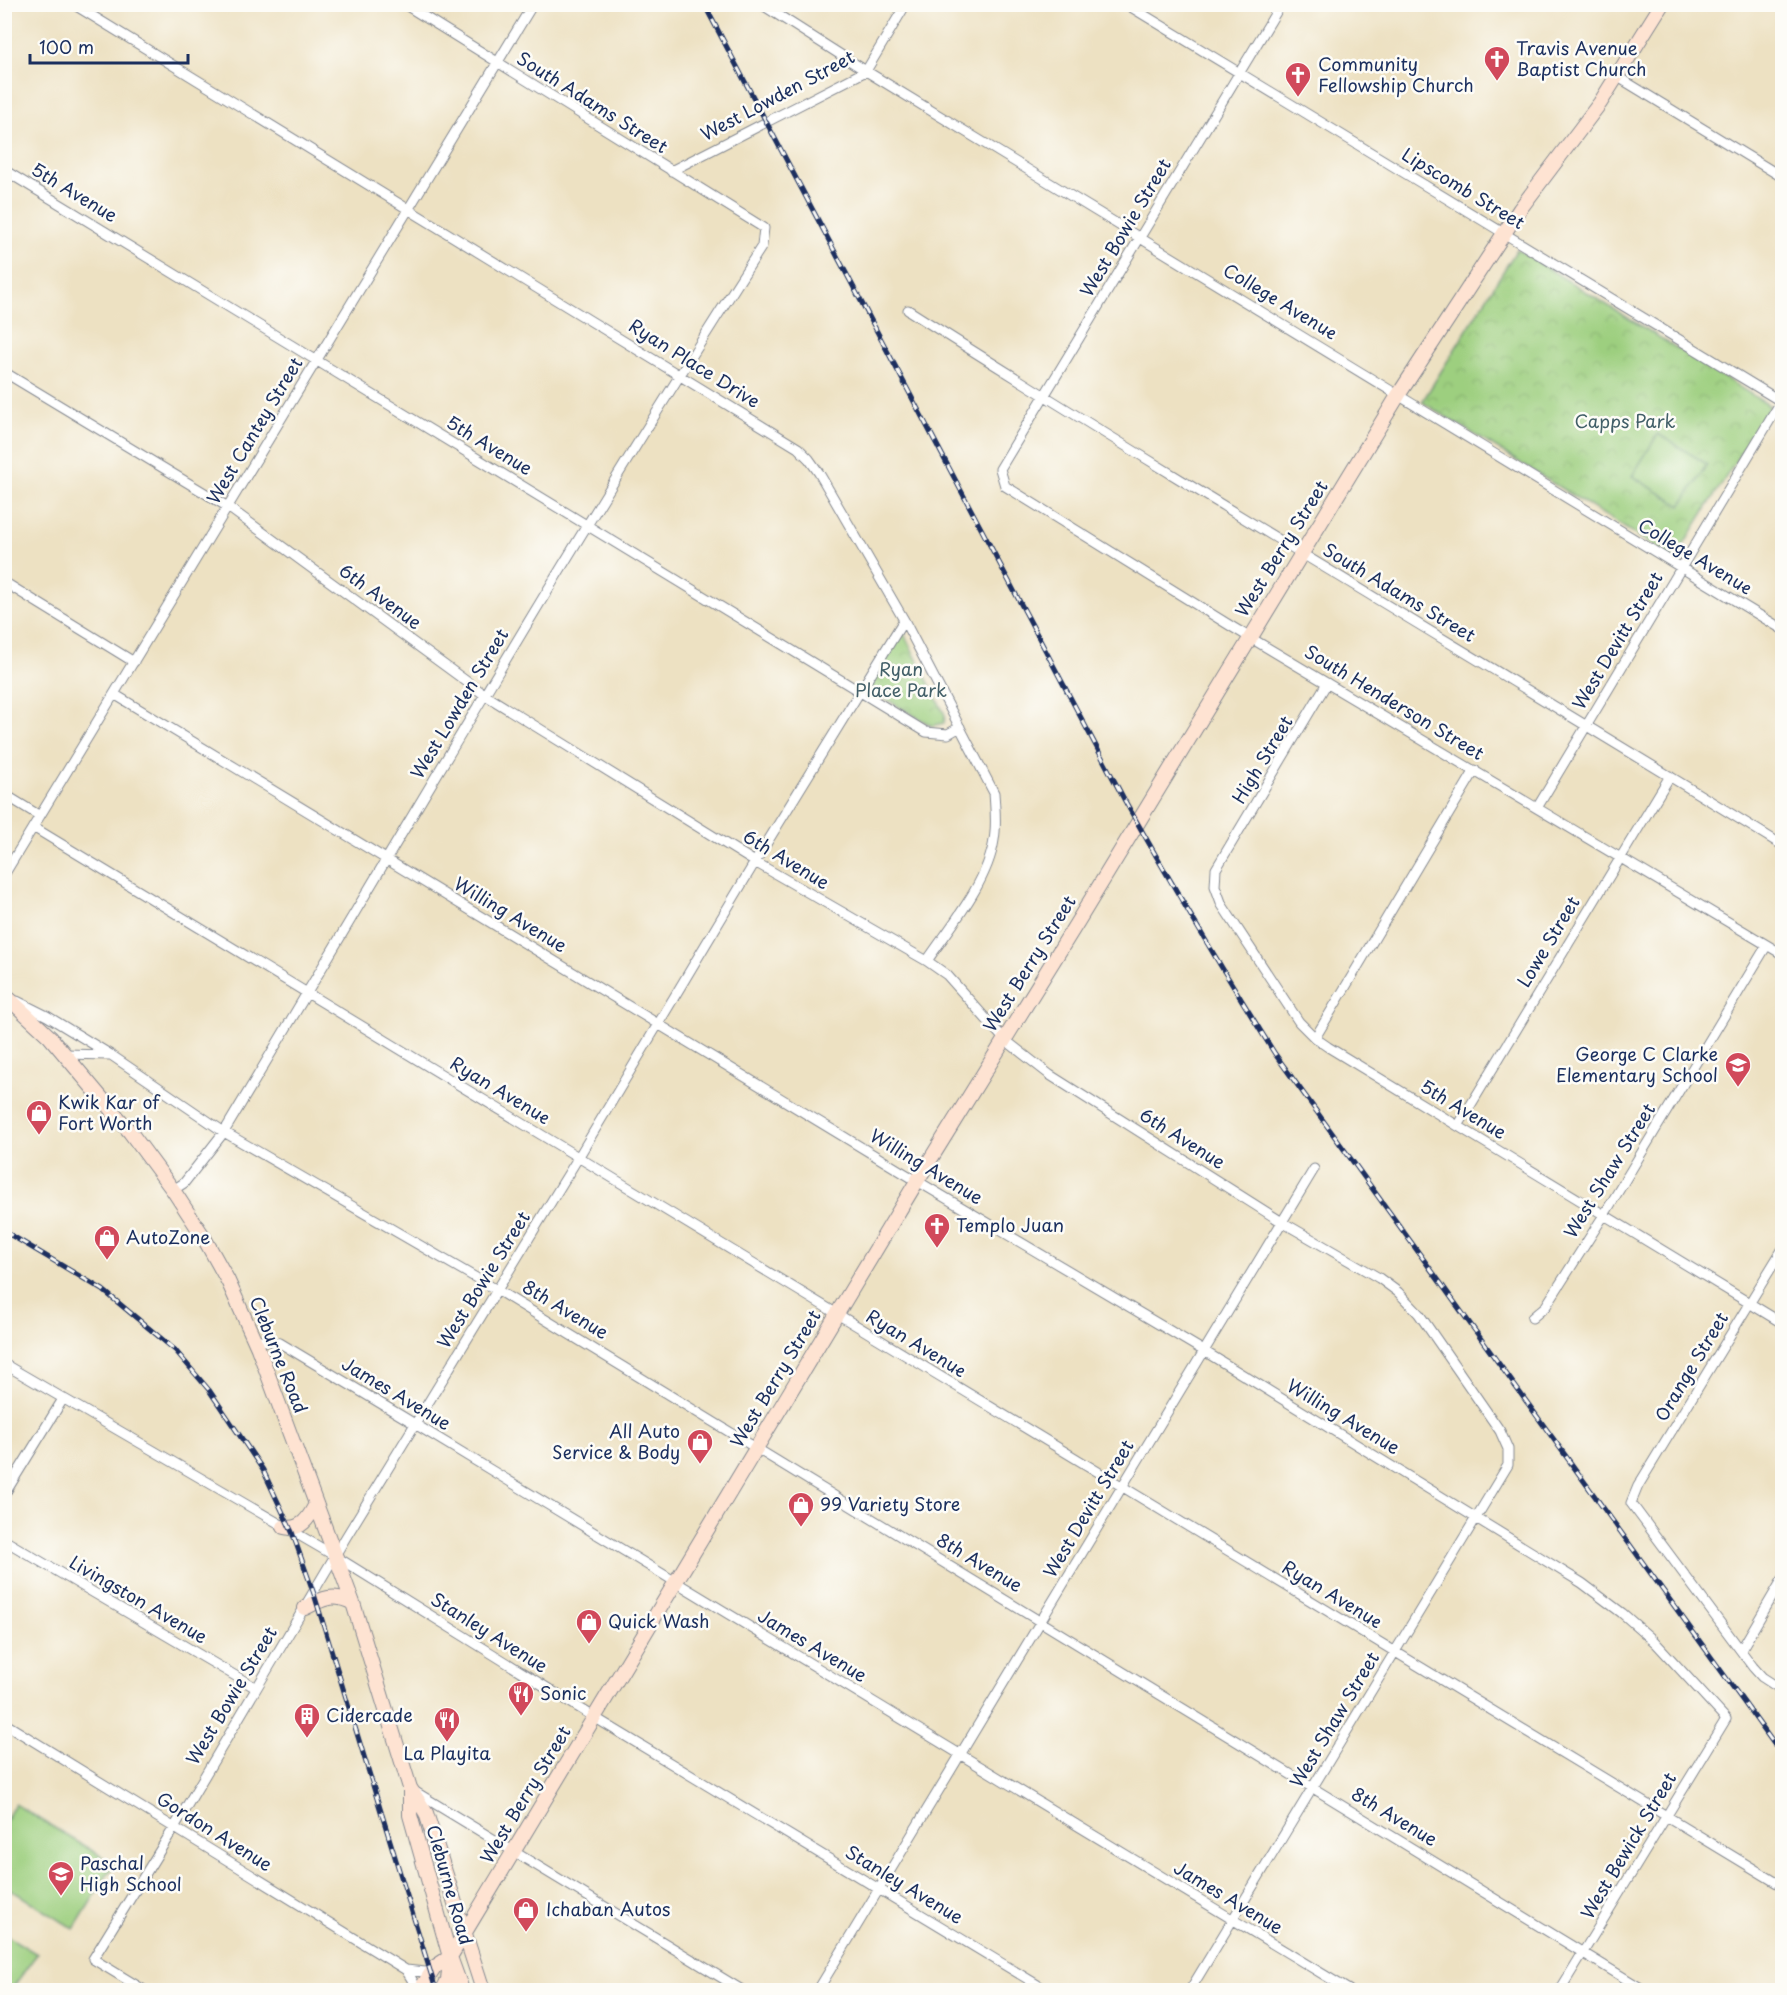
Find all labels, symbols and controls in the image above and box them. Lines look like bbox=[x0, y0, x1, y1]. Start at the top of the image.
scale bar bbox=[30, 27, 188, 65]
text: 100 m bbox=[39, 33, 94, 60]
place label: Travis Avenue Baptist Church bbox=[1516, 34, 1646, 82]
street label: West Lowden Street bbox=[695, 43, 859, 147]
street label: South Adams Street bbox=[512, 44, 674, 159]
church icon: Travis Avenue Baptist Church bbox=[1482, 44, 1512, 82]
place label: Community Fellowship Church bbox=[1318, 50, 1474, 98]
church icon: Community Fellowship Church bbox=[1283, 60, 1313, 98]
street label: Lipscomb Street bbox=[1397, 140, 1530, 235]
street label: West Bowie Street bbox=[1073, 153, 1177, 302]
street label: 5th Avenue bbox=[27, 155, 123, 228]
street label: College Avenue bbox=[1219, 256, 1343, 346]
street label: Ryan Place Drive bbox=[624, 311, 766, 414]
street label: West Cantey Street bbox=[199, 352, 308, 509]
park label: Capps Park bbox=[1575, 407, 1675, 434]
street label: 5th Avenue bbox=[442, 408, 538, 481]
street label: West Berry Street bbox=[1228, 475, 1334, 622]
street label: College Avenue bbox=[1634, 511, 1758, 601]
street label: South Adams Street bbox=[1318, 535, 1481, 648]
street label: 6th Avenue bbox=[334, 556, 428, 635]
street label: West Devitt Street bbox=[1565, 566, 1669, 714]
street label: West Lowden Street bbox=[403, 623, 514, 783]
street label: South Henderson Street bbox=[1300, 637, 1490, 766]
park label: Ryan Place Park bbox=[855, 655, 947, 703]
street label: High Street bbox=[1225, 710, 1299, 808]
street label: 6th Avenue bbox=[738, 822, 835, 895]
street label: Willing Avenue bbox=[449, 869, 573, 958]
street label: West Berry Street bbox=[976, 890, 1082, 1037]
street label: Lowe Street bbox=[1510, 891, 1586, 992]
place label: George C Clarke Elementary School bbox=[1556, 1040, 1718, 1088]
street label: Ryan Avenue bbox=[445, 1049, 556, 1130]
school or university icon: George C Clarke Elementary School bbox=[1723, 1050, 1753, 1088]
street label: 5th Avenue bbox=[1416, 1072, 1512, 1145]
place label: Kwik Kar of Fort Worth bbox=[58, 1088, 161, 1136]
street label: West Shaw Street bbox=[1556, 1097, 1661, 1243]
shop icon: Kwik Kar of Fort Worth bbox=[24, 1098, 54, 1136]
street label: 6th Avenue bbox=[1135, 1101, 1231, 1175]
street label: Willing Avenue bbox=[865, 1121, 989, 1210]
street label: West Bowie Street bbox=[430, 1205, 536, 1353]
church icon: Templo Juan bbox=[922, 1211, 952, 1249]
place label: Templo Juan bbox=[956, 1211, 1064, 1238]
shop icon: AutoZone bbox=[92, 1223, 122, 1261]
place label: AutoZone bbox=[126, 1223, 210, 1250]
street label: 8th Avenue bbox=[518, 1272, 614, 1345]
street label: Cleburne Road bbox=[244, 1292, 315, 1417]
street label: Ryan Avenue bbox=[861, 1302, 972, 1383]
street label: West Berry Street bbox=[723, 1304, 827, 1452]
street label: Orange Street bbox=[1647, 1306, 1734, 1426]
street label: James Avenue bbox=[337, 1349, 457, 1436]
street label: Willing Avenue bbox=[1282, 1371, 1406, 1460]
place label: All Auto Service & Body bbox=[552, 1417, 680, 1465]
shop icon: All Auto Service & Body bbox=[685, 1427, 715, 1465]
street label: West Devitt Street bbox=[1036, 1434, 1140, 1582]
shop icon: 99 Variety Store bbox=[786, 1490, 816, 1528]
place label: 99 Variety Store bbox=[820, 1490, 960, 1517]
street label: 8th Avenue bbox=[932, 1525, 1028, 1598]
street label: Livingston Avenue bbox=[65, 1548, 213, 1649]
street label: Ryan Avenue bbox=[1277, 1553, 1388, 1634]
street label: Stanley Avenue bbox=[426, 1585, 554, 1679]
street label: James Avenue bbox=[753, 1601, 873, 1688]
shop icon: Quick Wash bbox=[574, 1607, 604, 1645]
place label: Quick Wash bbox=[608, 1607, 710, 1634]
street label: West Bowie Street bbox=[179, 1621, 283, 1770]
street label: West Shaw Street bbox=[1282, 1646, 1385, 1792]
restaurant icon: Sonic bbox=[506, 1679, 536, 1717]
place label: Sonic bbox=[540, 1679, 586, 1706]
building icon: Cidercade bbox=[292, 1701, 322, 1739]
place label: Cidercade bbox=[326, 1701, 413, 1728]
restaurant icon: La Playita bbox=[432, 1705, 462, 1743]
street label: West Berry Street bbox=[473, 1720, 577, 1868]
place label: La Playita bbox=[403, 1739, 491, 1766]
street label: West Bewick Street bbox=[1573, 1767, 1682, 1924]
street label: 8th Avenue bbox=[1347, 1779, 1443, 1852]
street label: Gordon Avenue bbox=[152, 1784, 278, 1877]
street label: Cleburne Road bbox=[420, 1821, 480, 1948]
street label: Stanley Avenue bbox=[841, 1838, 969, 1930]
place label: Paschal High School bbox=[80, 1849, 182, 1897]
street label: James Avenue bbox=[1169, 1853, 1289, 1940]
school or university icon: Paschal High School bbox=[46, 1859, 76, 1897]
shop icon: Ichaban Autos bbox=[511, 1895, 541, 1933]
place label: Ichaban Autos bbox=[546, 1895, 670, 1922]

